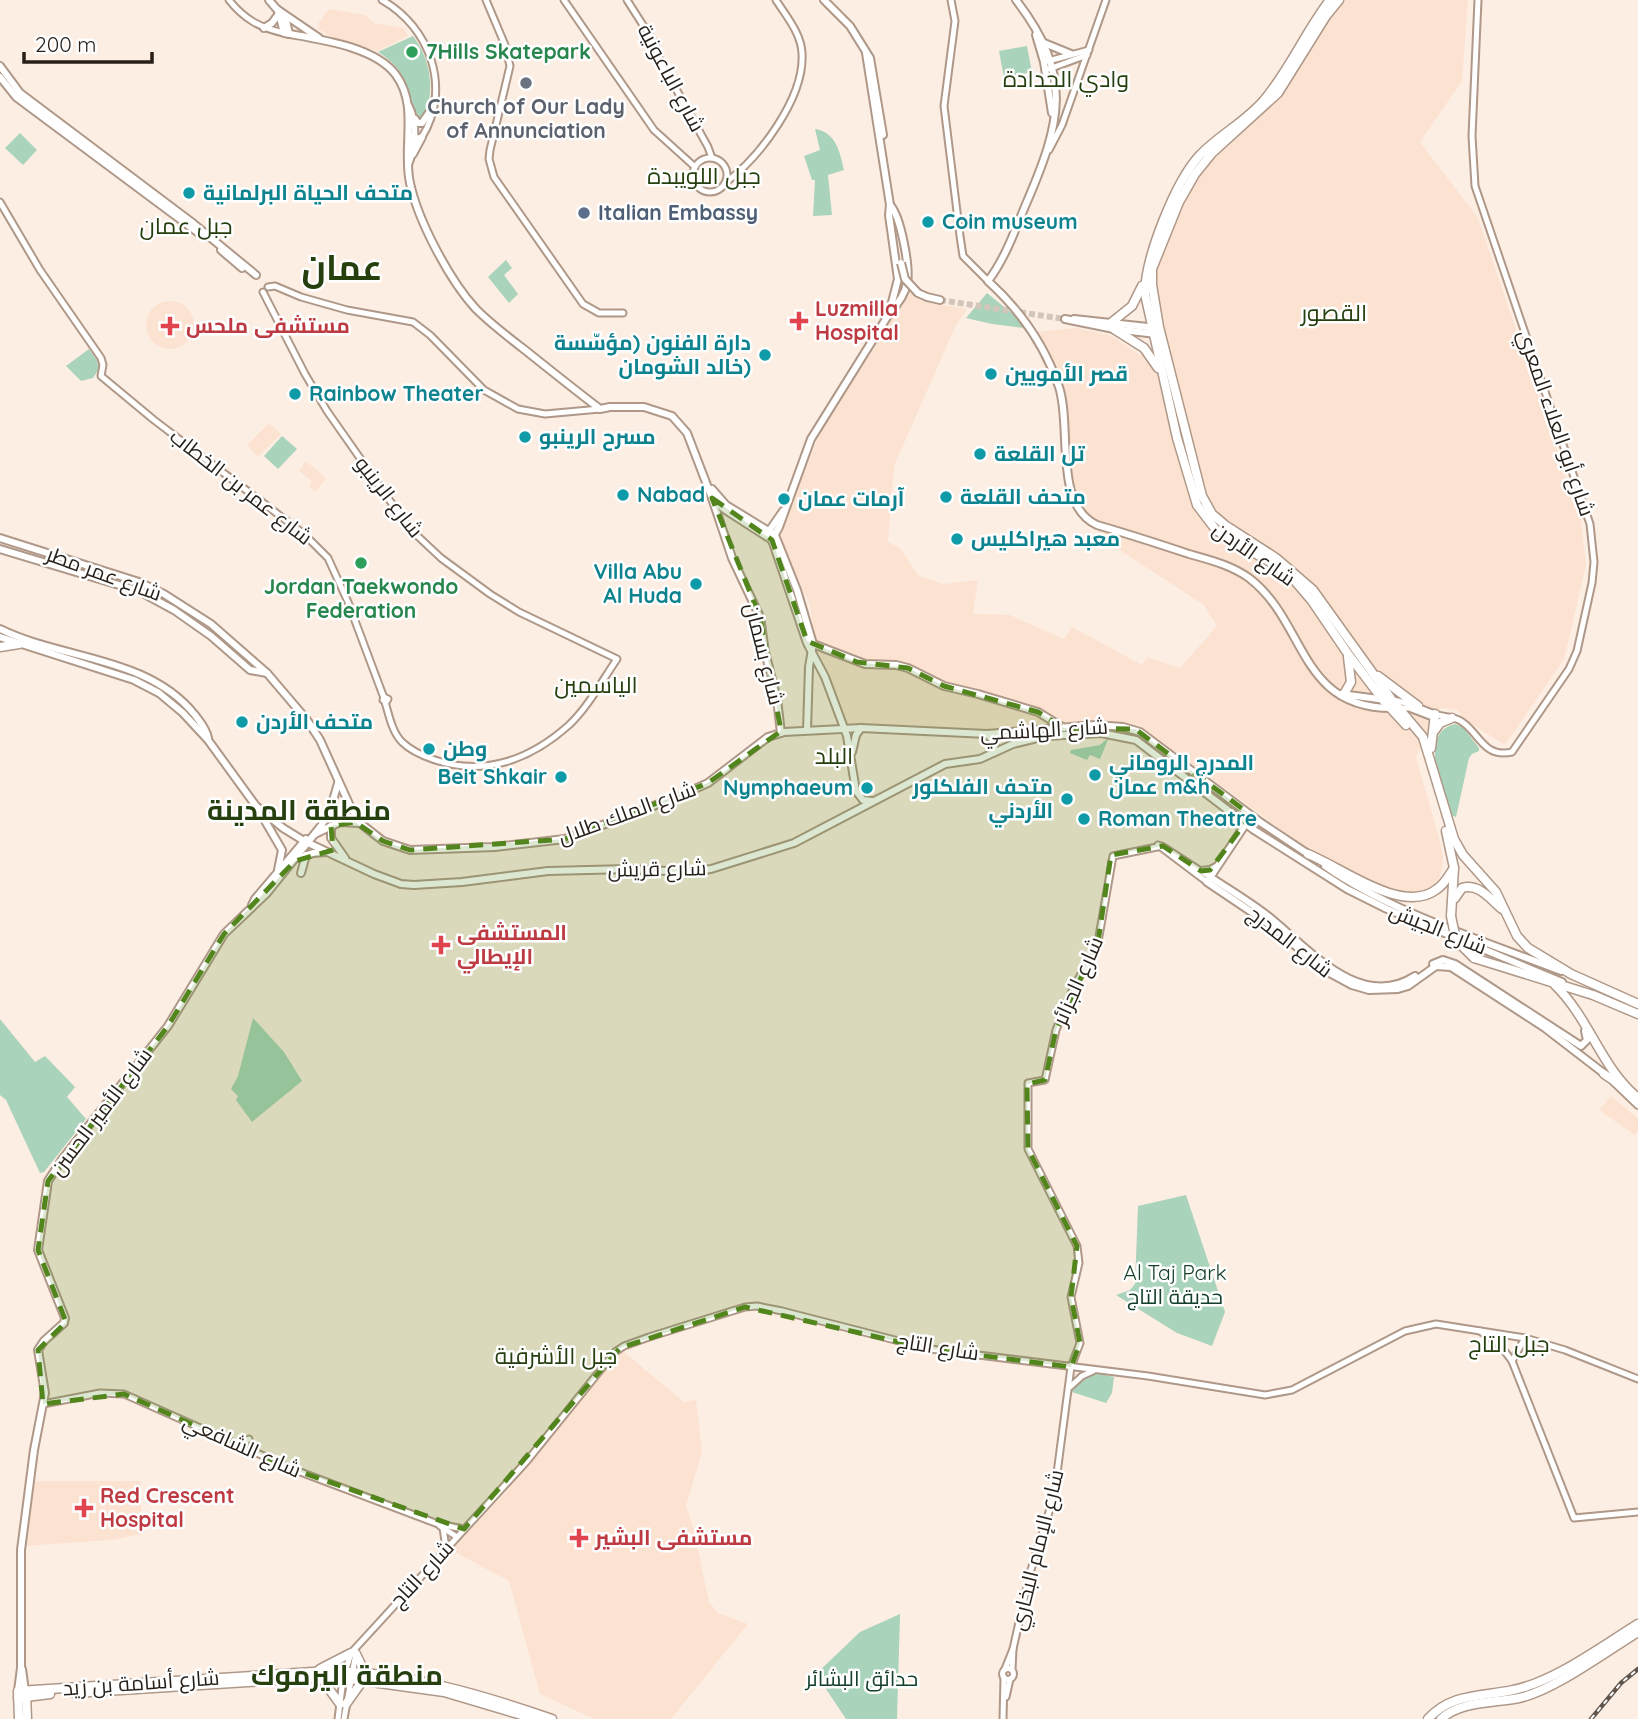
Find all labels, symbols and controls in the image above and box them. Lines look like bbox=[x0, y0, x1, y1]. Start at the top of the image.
street label: شارع الباعونية bbox=[631, 19, 711, 137]
scale bar bbox=[24, 21, 152, 65]
text: 200 m bbox=[35, 31, 97, 57]
place label: 7Hills Skatepark bbox=[426, 38, 591, 64]
marker: 7Hills Skatepark bbox=[404, 44, 420, 60]
district label: وادي الحدادة bbox=[1003, 64, 1129, 97]
marker: Church of Our Lady of Annunciation bbox=[518, 75, 534, 91]
place label: Church of Our Lady of Annunciation bbox=[427, 93, 625, 143]
district label: جبل اللويبدة bbox=[647, 161, 761, 190]
place label: متحف الحياة البرلمانية bbox=[203, 179, 413, 205]
marker: متحف الحياة البرلمانية bbox=[181, 185, 197, 201]
place label: Italian Embassy bbox=[598, 199, 758, 225]
marker: Italian Embassy bbox=[576, 205, 592, 221]
place label: Coin museum bbox=[942, 208, 1078, 234]
district label: جبل عمان bbox=[139, 211, 233, 240]
marker: Coin museum bbox=[920, 214, 936, 230]
district label: عمان bbox=[302, 245, 382, 289]
place label: Luzmilla Hospital bbox=[815, 295, 899, 345]
district label: القصور bbox=[1299, 298, 1367, 327]
marker: Luzmilla Hospital bbox=[789, 311, 809, 331]
place label: مستشفى ملحس bbox=[186, 312, 350, 338]
marker: مستشفى ملحس bbox=[160, 316, 180, 336]
street label: شارع أبو العلاء المعري bbox=[1509, 326, 1601, 521]
place label: دارة الفنون (مؤسّسة خالد الشومان) bbox=[554, 329, 751, 380]
marker: دارة الفنون (مؤسّسة خالد الشومان) bbox=[757, 347, 773, 363]
place label: قصر الأمويين bbox=[1005, 360, 1128, 387]
marker: قصر الأمويين bbox=[983, 366, 999, 382]
place label: Rainbow Theater bbox=[309, 380, 484, 406]
marker: Rainbow Theater bbox=[287, 386, 303, 402]
street label: شارع عمر بن الخطاب bbox=[164, 423, 318, 551]
place label: مسرح الرينبو bbox=[539, 423, 656, 451]
marker: مسرح الرينبو bbox=[517, 429, 533, 445]
place label: تل القلعة bbox=[994, 440, 1086, 466]
marker: تل القلعة bbox=[972, 446, 988, 462]
street label: شارع الرينبو bbox=[348, 451, 430, 543]
place label: Nabad bbox=[637, 481, 705, 507]
place label: متحف القلعة bbox=[960, 483, 1086, 509]
place label: آرمات عمان bbox=[798, 485, 905, 511]
marker: Nabad bbox=[615, 487, 631, 503]
marker: متحف القلعة bbox=[938, 489, 954, 505]
marker: آرمات عمان bbox=[776, 491, 792, 507]
street label: شارع الأردن bbox=[1207, 515, 1301, 593]
place label: معبد هيراكليس bbox=[971, 525, 1120, 551]
marker: معبد هيراكليس bbox=[949, 531, 965, 547]
street label: شارع عمر مطر bbox=[42, 540, 165, 608]
marker: Jordan Taekwondo Federation bbox=[353, 555, 369, 571]
place label: Villa Abu Al Huda bbox=[593, 558, 682, 608]
place label: Jordan Taekwondo Federation bbox=[264, 573, 458, 623]
marker: Villa Abu Al Huda bbox=[688, 576, 704, 592]
street label: شارع بسمان bbox=[738, 600, 790, 708]
district label: الياسمين bbox=[554, 670, 638, 699]
place label: متحف الأردن bbox=[256, 708, 373, 734]
street label: شارع الهاشمي bbox=[979, 713, 1109, 749]
marker: متحف الأردن bbox=[234, 714, 250, 730]
place label: وطن bbox=[443, 735, 487, 762]
marker: وطن bbox=[421, 741, 437, 757]
district label: البلد bbox=[815, 741, 853, 770]
place label: المدرج الروماني عمان m&h bbox=[1109, 749, 1254, 799]
place label: Beit Shkair bbox=[437, 763, 547, 789]
marker: المدرج الروماني عمان m&h bbox=[1087, 767, 1103, 783]
marker: Beit Shkair bbox=[553, 769, 569, 785]
place label: متحف الفلكلور الأردني bbox=[911, 773, 1053, 828]
place label: Nymphaeum bbox=[723, 774, 853, 800]
street label: شارع الملك طلال bbox=[554, 775, 700, 851]
marker: Nymphaeum bbox=[859, 780, 875, 796]
marker: متحف الفلكلور الأردني bbox=[1059, 791, 1075, 807]
district label: منطقة المدينة bbox=[207, 792, 391, 827]
place label: Roman Theatre bbox=[1098, 805, 1257, 831]
marker: Roman Theatre bbox=[1076, 811, 1092, 827]
street label: شارع قريش bbox=[607, 854, 707, 884]
street label: شارع الجيش bbox=[1385, 897, 1491, 961]
street label: شارع المدرج bbox=[1242, 900, 1338, 984]
place label: المستشفى الإيطالي bbox=[457, 919, 567, 974]
street label: شارع الجزائر bbox=[1046, 932, 1110, 1031]
marker: المستشفى الإيطالي bbox=[431, 935, 451, 955]
street label: شارع الأمير الحسن bbox=[44, 1042, 158, 1182]
park label: Al Taj Park حديقة التاج bbox=[1123, 1259, 1227, 1311]
street label: شارع التاج bbox=[895, 1327, 981, 1367]
district label: جبل التاج bbox=[1468, 1329, 1550, 1360]
district label: جبل الأشرفية bbox=[495, 1341, 617, 1370]
street label: شارع الشافعي bbox=[178, 1407, 306, 1486]
street label: شارع الإمام البخاري bbox=[1003, 1467, 1072, 1634]
place label: Red Crescent Hospital bbox=[100, 1482, 235, 1532]
marker: Red Crescent Hospital bbox=[74, 1498, 94, 1518]
place label: مستشفى البشير bbox=[594, 1524, 752, 1550]
marker: مستشفى البشير bbox=[569, 1528, 589, 1548]
street label: شارع التاج bbox=[384, 1534, 460, 1614]
district label: منطقة اليرموك bbox=[251, 1657, 443, 1692]
street label: شارع أسامة بن زيد bbox=[62, 1664, 220, 1702]
park label: حدائق البشائر bbox=[805, 1665, 918, 1692]

